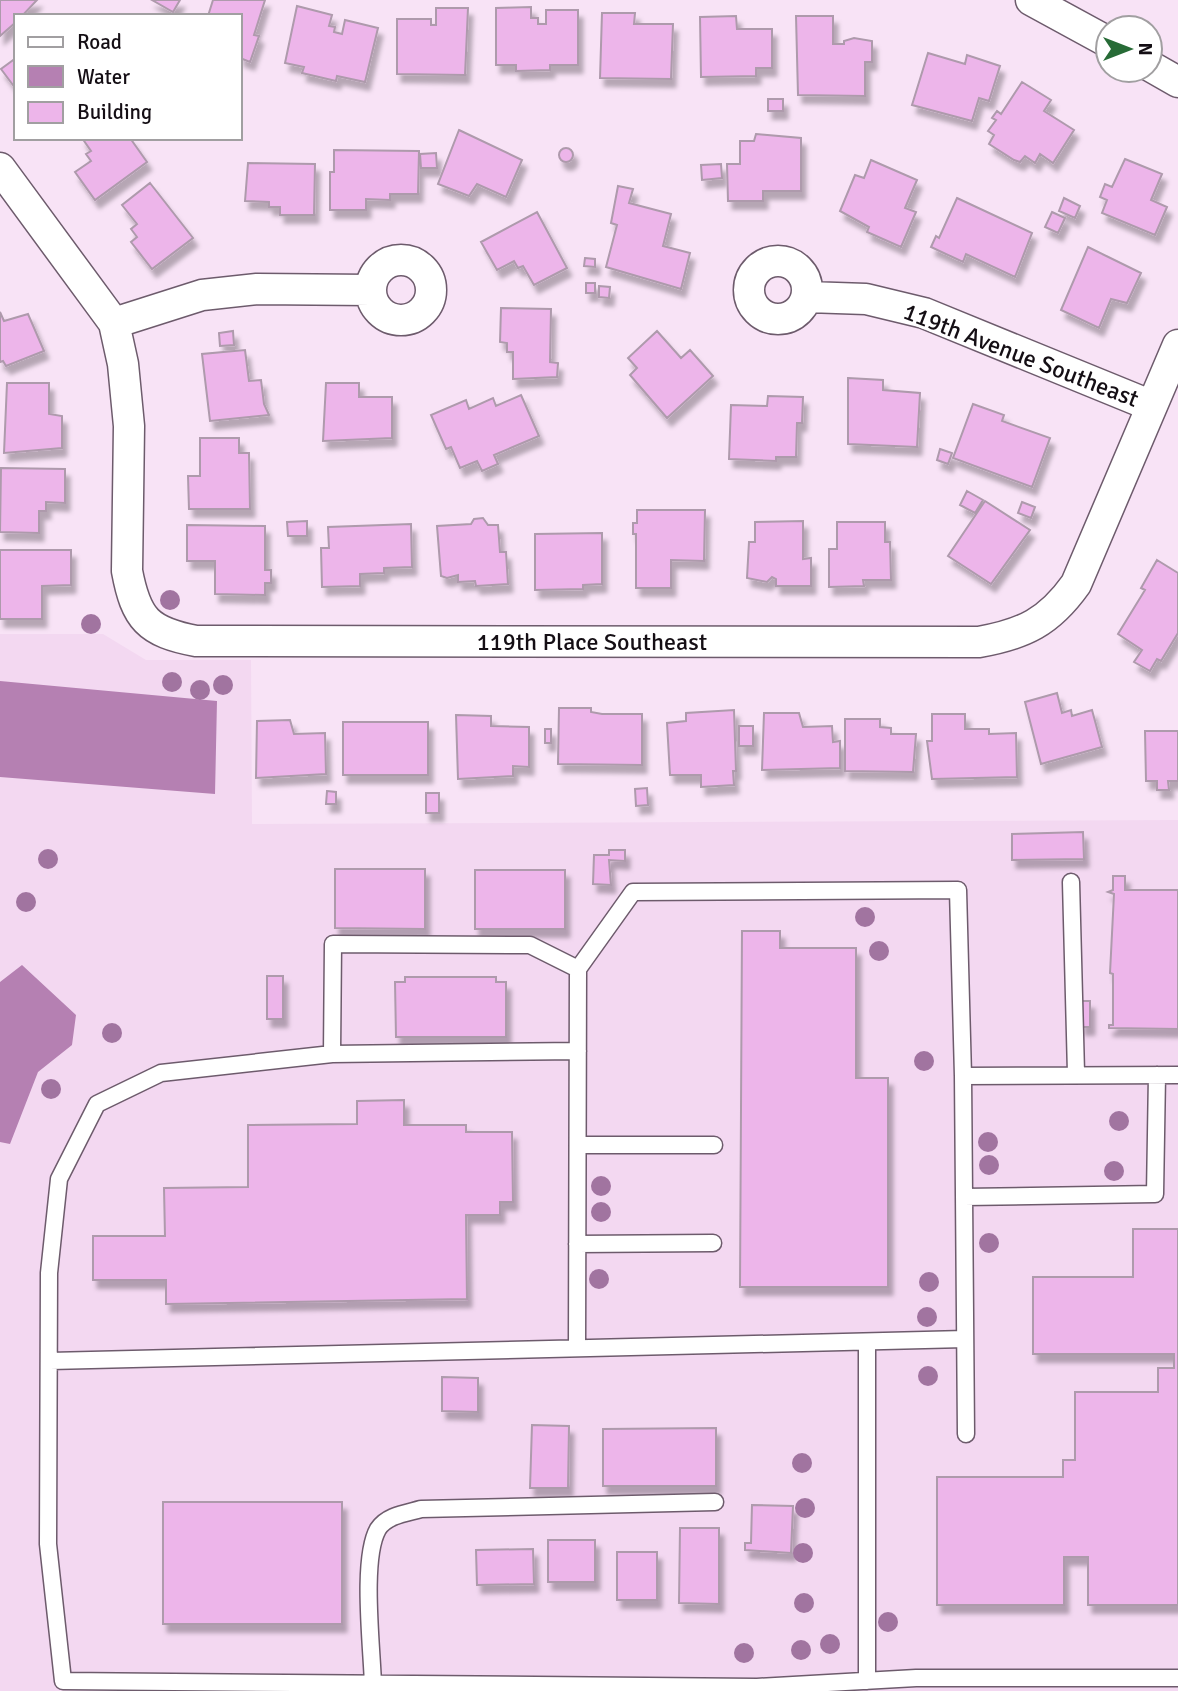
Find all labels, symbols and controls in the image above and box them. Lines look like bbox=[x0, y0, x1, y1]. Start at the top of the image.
legend bbox=[14, 14, 242, 140]
north arrow bbox=[1094, 14, 1164, 84]
text: Road bbox=[77, 29, 122, 55]
text: N bbox=[1133, 42, 1157, 56]
text: Water bbox=[77, 64, 130, 90]
text: Building bbox=[77, 99, 152, 125]
street label: 119th Avenue Southeast bbox=[899, 296, 1143, 414]
street label: 119th Place Southeast bbox=[477, 627, 707, 657]

